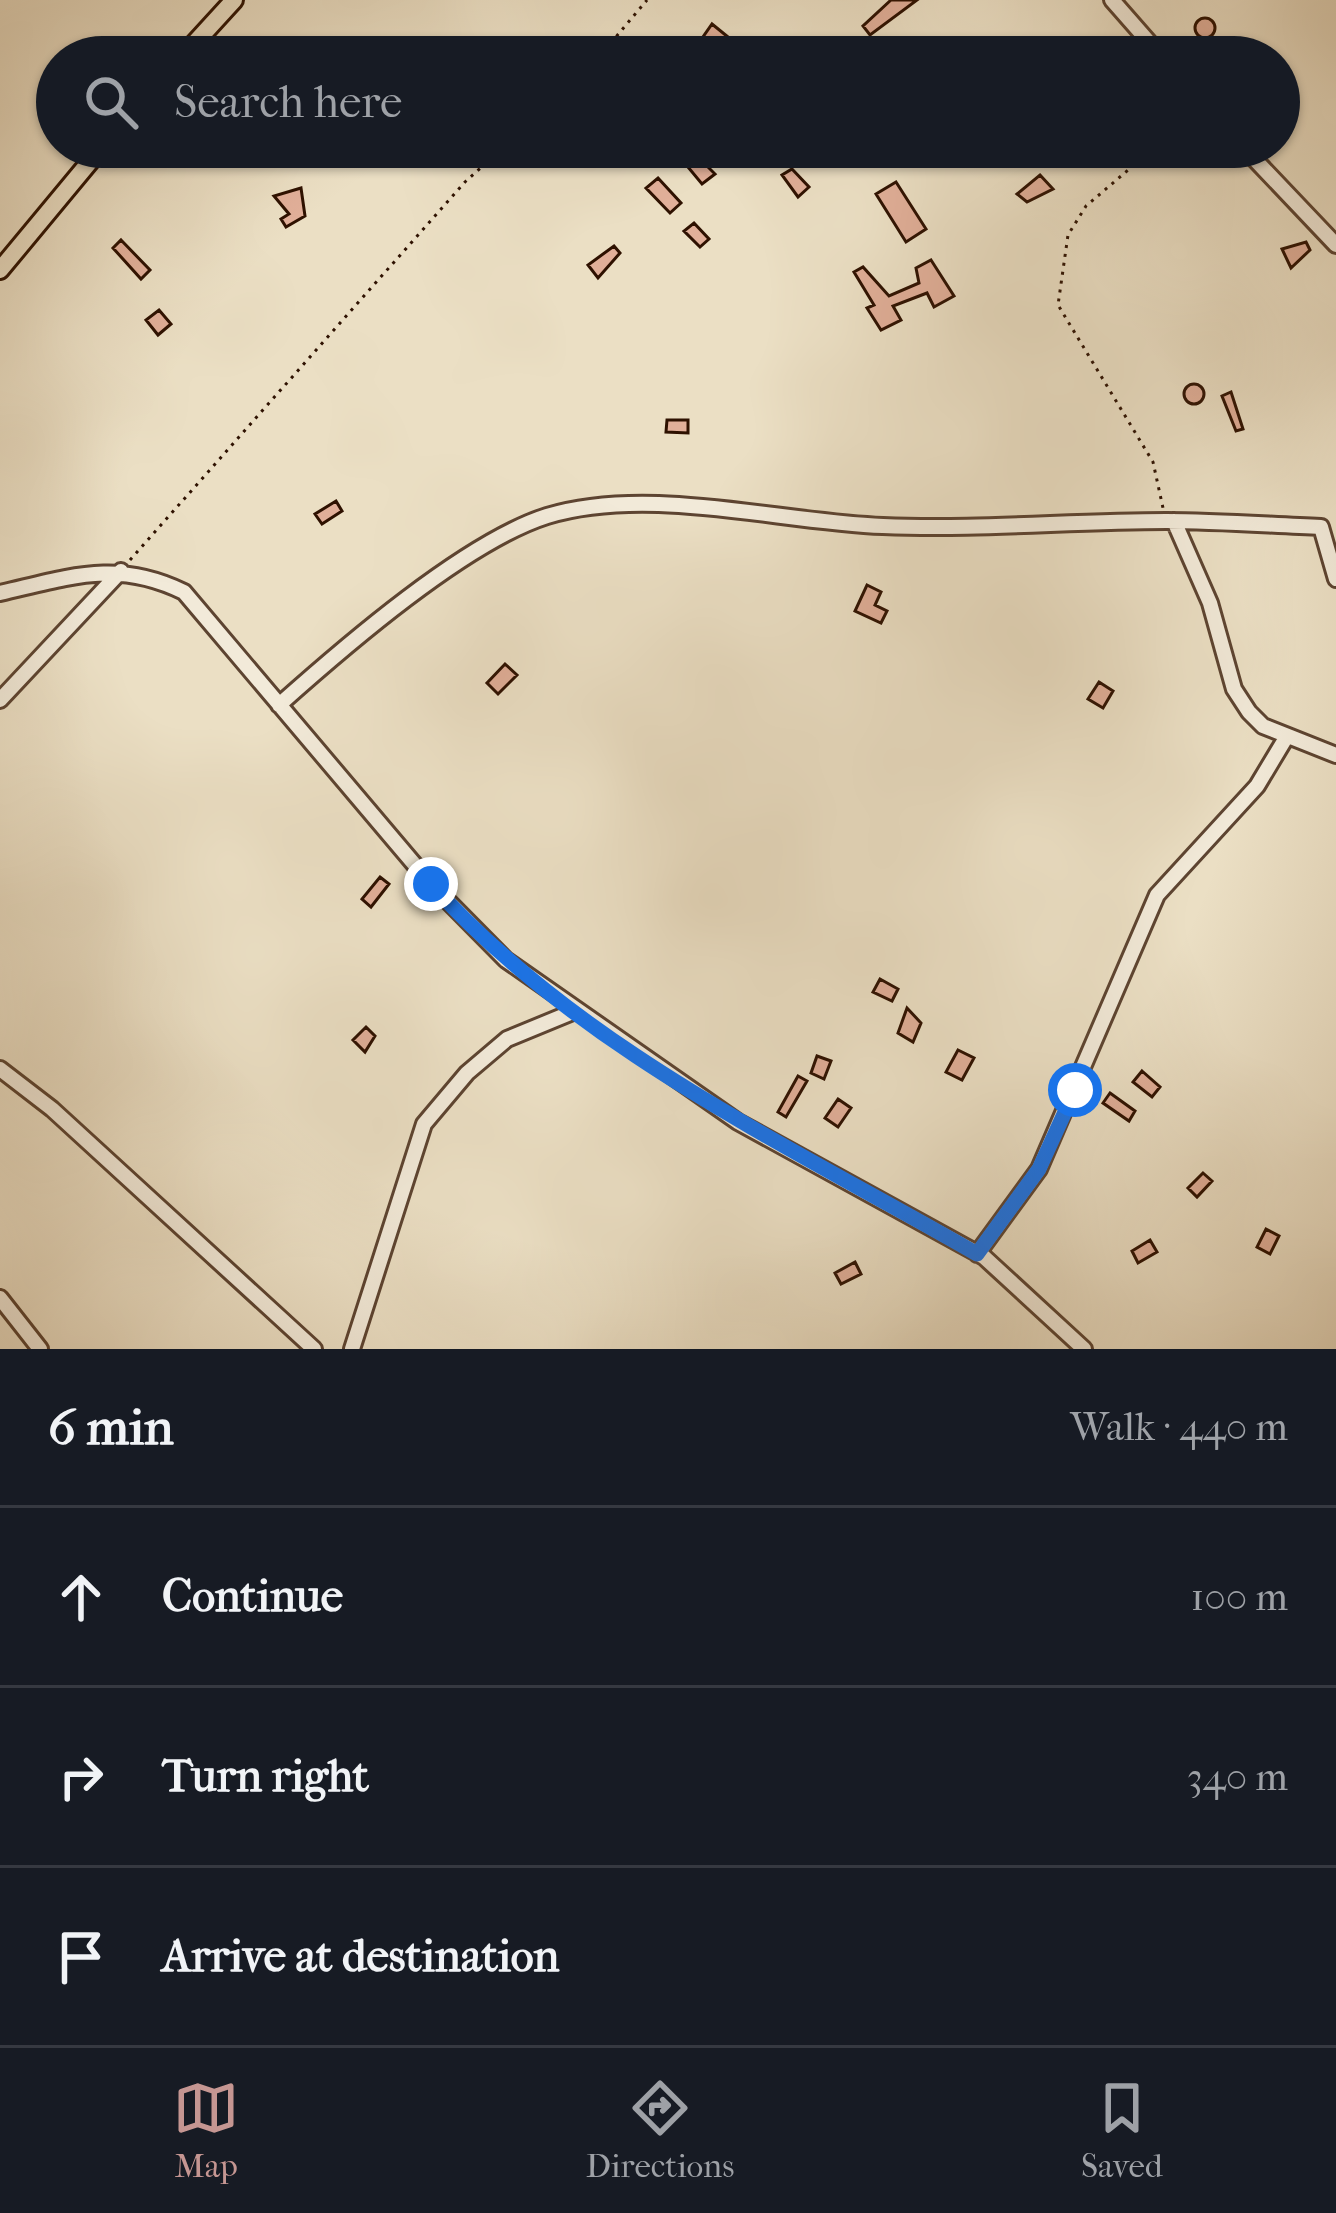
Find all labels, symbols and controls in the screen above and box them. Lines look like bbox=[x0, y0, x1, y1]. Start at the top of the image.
search box bbox=[36, 36, 1300, 168]
icon: search bbox=[78, 69, 144, 135]
text: Search here bbox=[174, 76, 402, 129]
route end bbox=[404, 857, 458, 911]
route start bbox=[1048, 1063, 1102, 1117]
text: 6 min bbox=[48, 1397, 174, 1457]
text: Walk · 440 m bbox=[1070, 1404, 1288, 1450]
icon: ahead bbox=[48, 1564, 114, 1630]
text: Continue bbox=[162, 1570, 343, 1623]
text: 100 m bbox=[1190, 1574, 1288, 1620]
icon: right bbox=[48, 1744, 114, 1810]
text: Turn right bbox=[162, 1750, 369, 1803]
text: 340 m bbox=[1187, 1754, 1288, 1800]
icon: arrive bbox=[48, 1924, 114, 1990]
text: Arrive at destination bbox=[162, 1930, 559, 1983]
tab: Map bbox=[173, 2075, 239, 2186]
tab: Directions bbox=[586, 2075, 734, 2186]
tab: Saved bbox=[1081, 2075, 1163, 2186]

